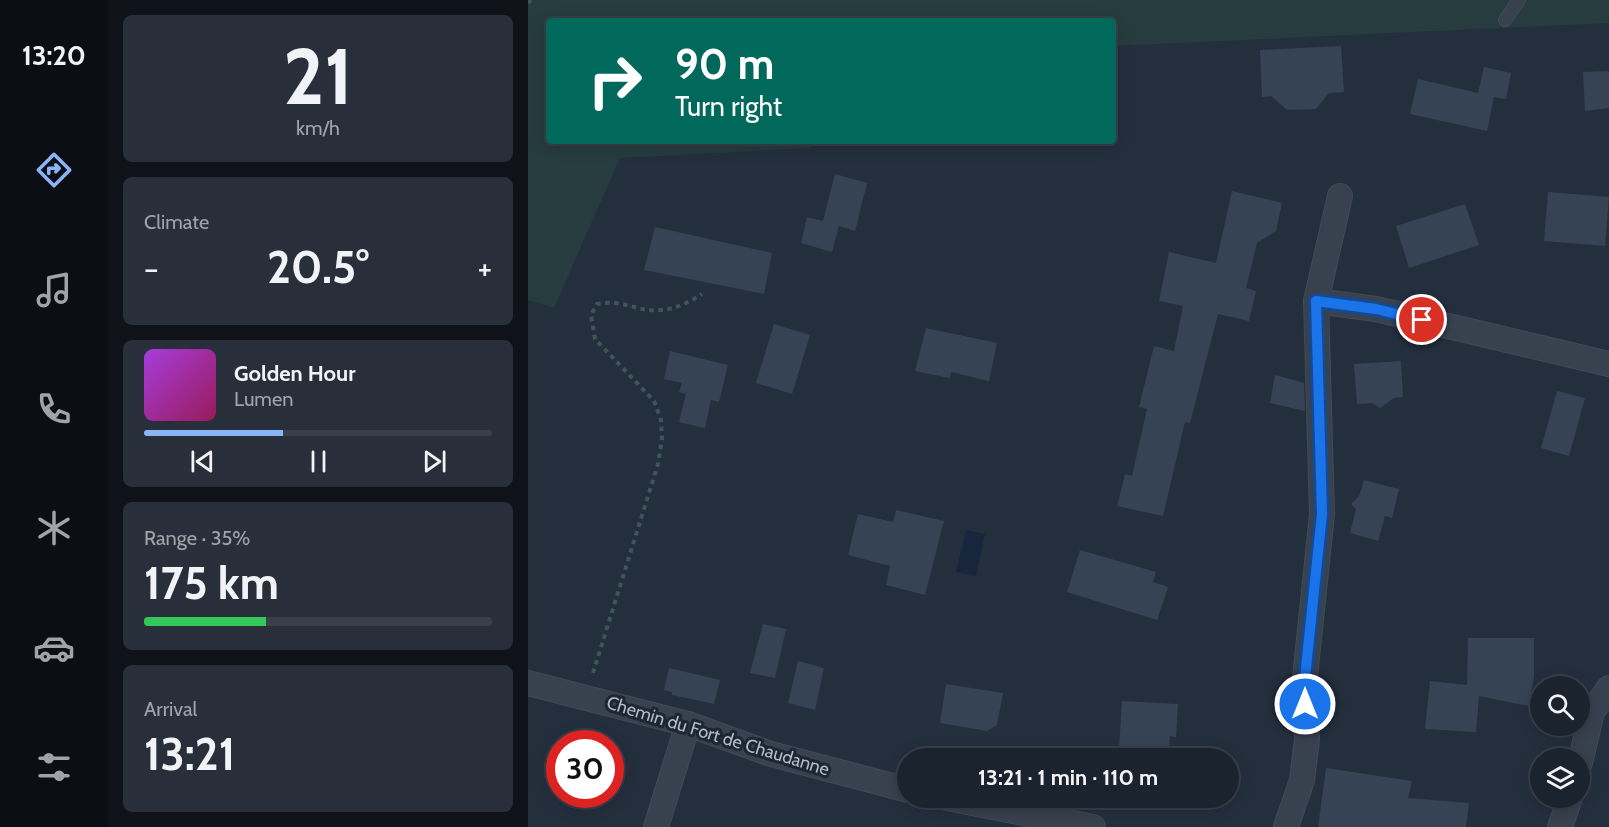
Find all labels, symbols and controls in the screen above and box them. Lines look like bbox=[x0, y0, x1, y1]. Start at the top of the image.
text: 21 bbox=[283, 29, 353, 124]
text: 90 m bbox=[675, 38, 774, 90]
text: 13:20 bbox=[22, 39, 86, 72]
icon: right bbox=[576, 42, 654, 120]
text: Turn right bbox=[675, 90, 782, 123]
text: km/h bbox=[296, 116, 340, 140]
icon: directions bbox=[33, 149, 75, 191]
text: Climate bbox=[144, 210, 209, 234]
text: 20.5° bbox=[267, 240, 369, 294]
text: − bbox=[144, 248, 159, 288]
text: + bbox=[477, 248, 492, 288]
icon: music bbox=[33, 269, 75, 311]
pin bbox=[1396, 294, 1447, 345]
icon: arrive bbox=[1405, 303, 1438, 336]
text: Golden Hour bbox=[234, 360, 355, 387]
text: Lumen bbox=[234, 387, 293, 411]
icon: phone bbox=[33, 388, 75, 430]
icon: previous bbox=[186, 445, 219, 478]
icon: pause bbox=[302, 445, 335, 478]
icon: next bbox=[418, 445, 451, 478]
icon: climate bbox=[33, 507, 75, 549]
text: Range · 35% bbox=[144, 526, 250, 550]
text: 175 km bbox=[144, 556, 279, 610]
icon: car bbox=[33, 627, 75, 669]
position arrow bbox=[1273, 672, 1337, 736]
map controls bbox=[1530, 676, 1590, 808]
button: search bbox=[1530, 676, 1590, 736]
street label: Chemin du Fort de Chaudanne bbox=[604, 692, 832, 780]
text: Arrival bbox=[144, 697, 197, 721]
text: 13:21 bbox=[144, 727, 235, 781]
speed limit sign: 30 bbox=[546, 730, 624, 808]
icon: filters bbox=[33, 746, 75, 788]
button: layers bbox=[1530, 748, 1590, 808]
text: 13:21 · 1 min · 110 m bbox=[978, 764, 1158, 791]

